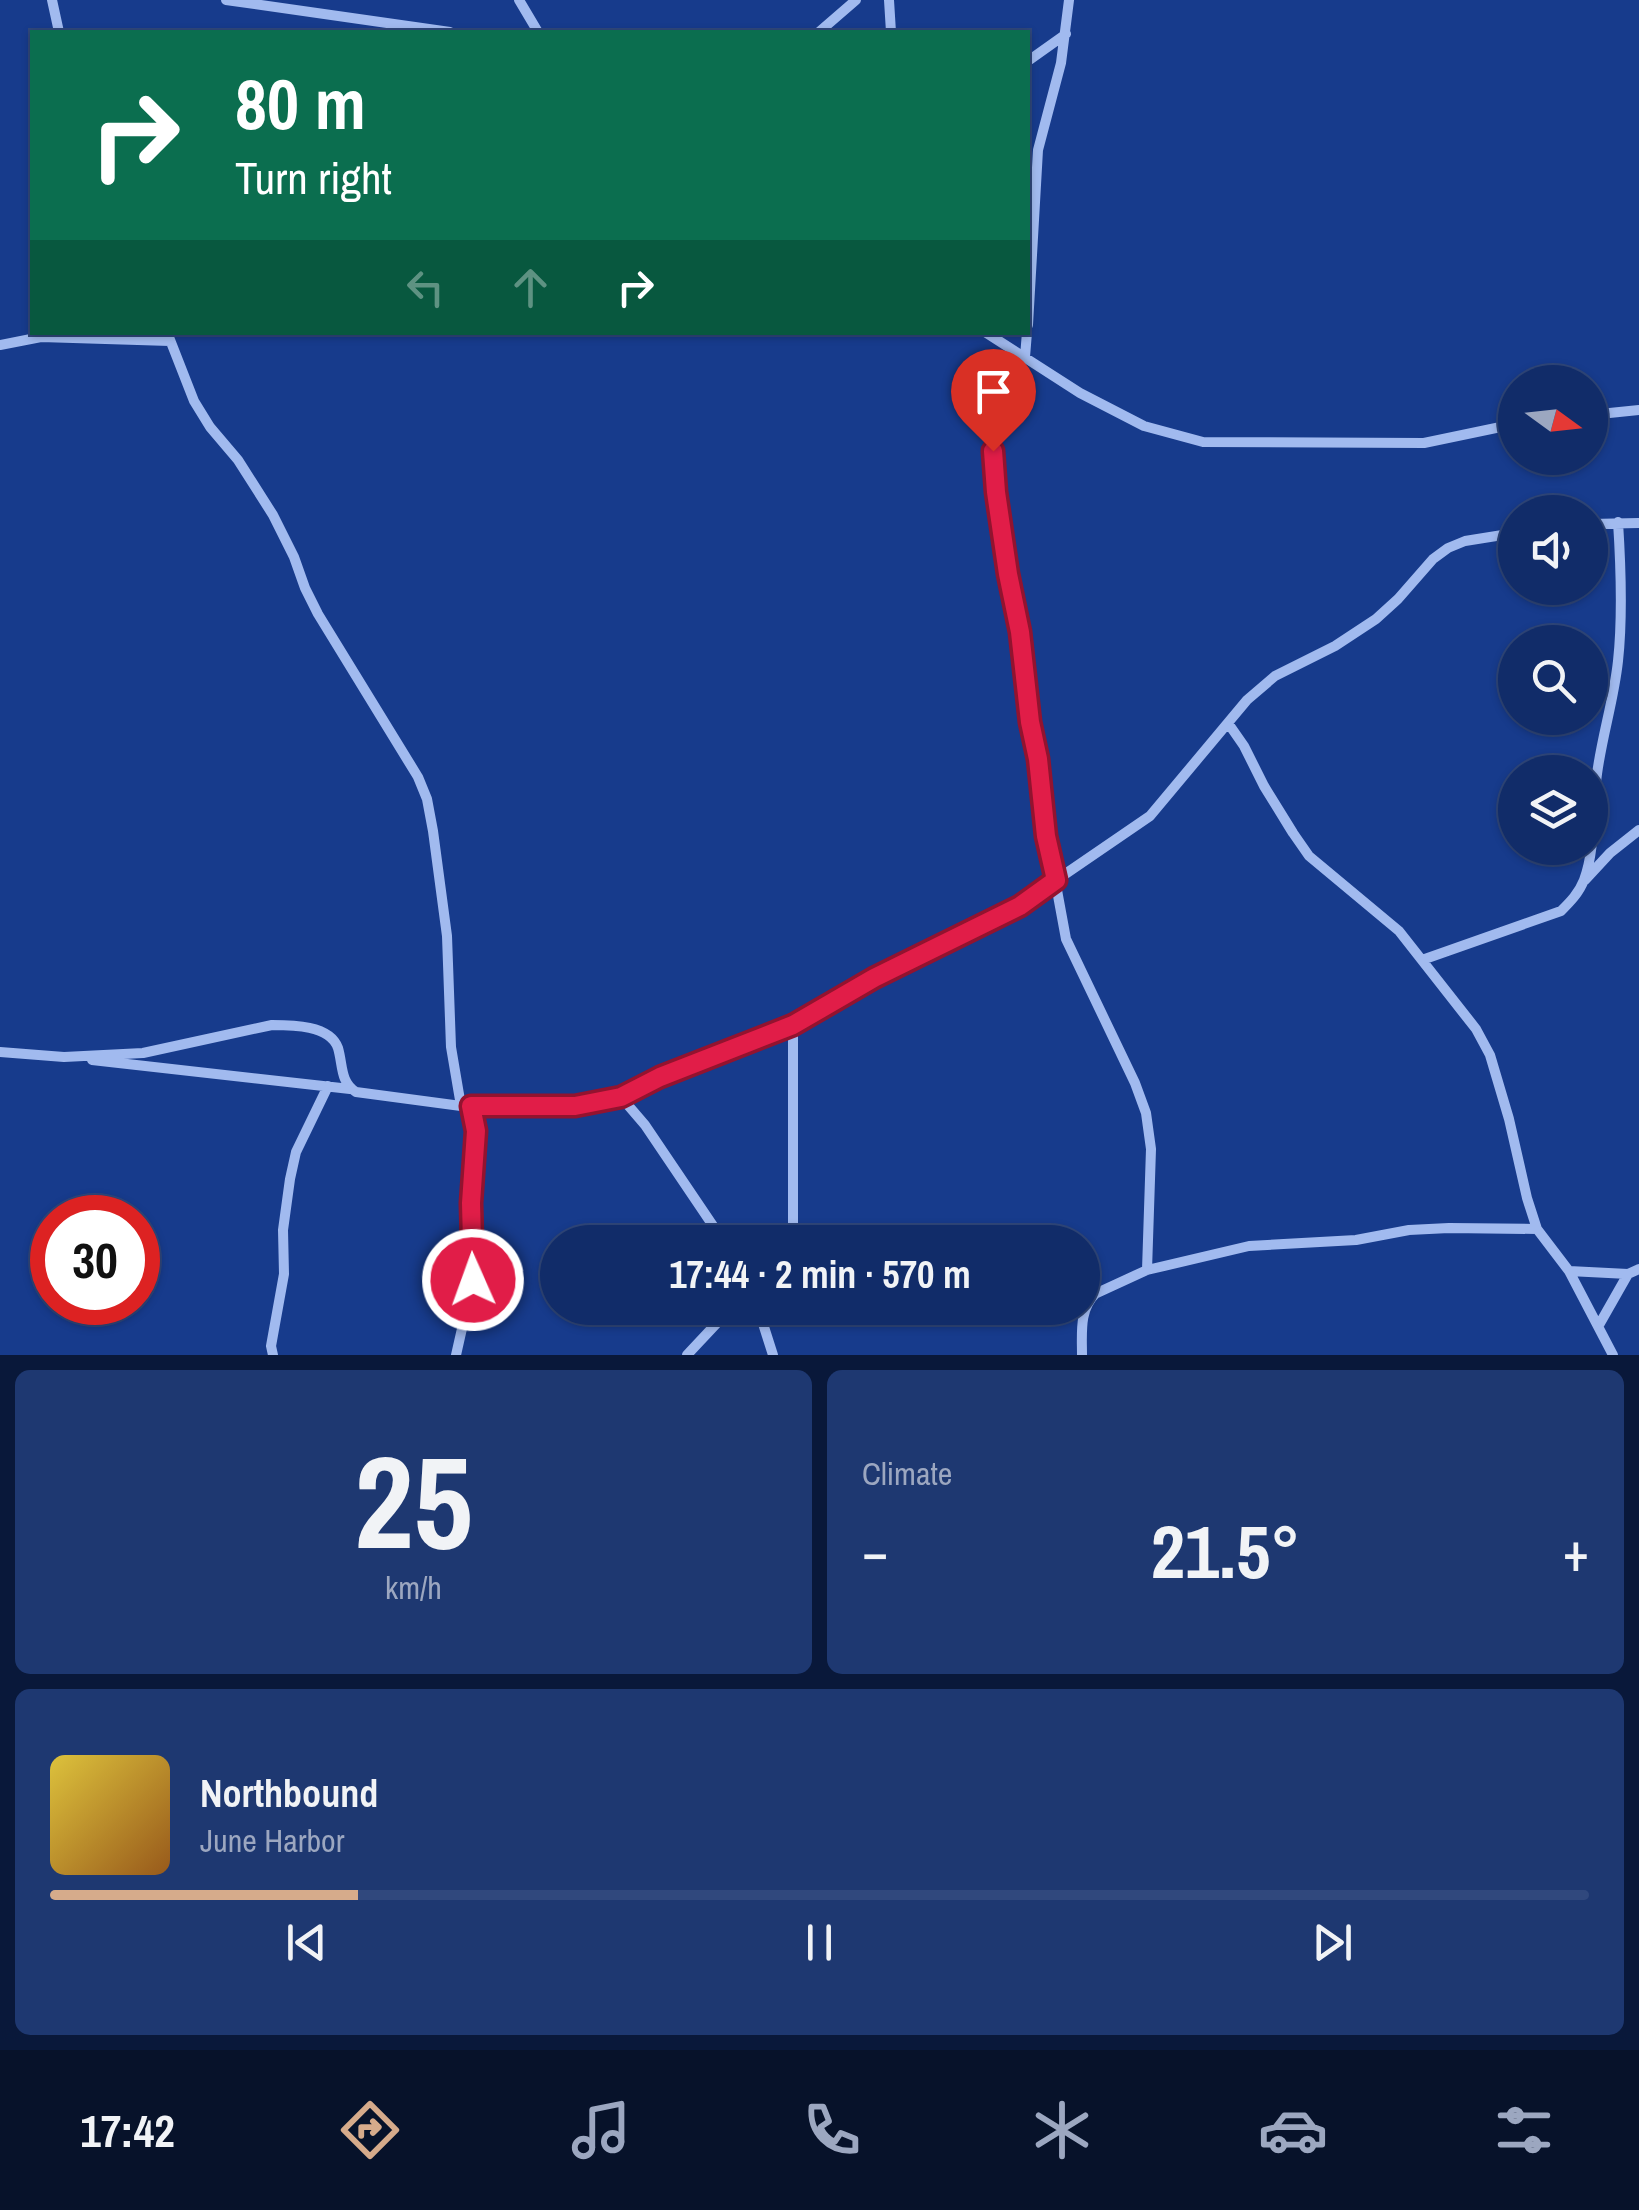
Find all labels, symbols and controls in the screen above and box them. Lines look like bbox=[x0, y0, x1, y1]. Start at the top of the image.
text: 80 m bbox=[235, 57, 366, 151]
icon: right bbox=[70, 70, 200, 200]
text: Turn right bbox=[235, 147, 392, 208]
icon: left bbox=[398, 260, 453, 315]
icon: ahead bbox=[503, 260, 558, 315]
icon: right bbox=[608, 260, 663, 315]
pin bbox=[951, 349, 1036, 452]
icon: arrive bbox=[966, 364, 1021, 419]
north arrow bbox=[1498, 365, 1608, 475]
map controls bbox=[1498, 365, 1608, 865]
button: sound bbox=[1498, 495, 1608, 605]
button: search bbox=[1498, 625, 1608, 735]
button: layers bbox=[1498, 755, 1608, 865]
speed limit sign: 30 bbox=[30, 1195, 160, 1325]
position arrow bbox=[421, 1228, 525, 1332]
text: 17:44 · 2 min · 570 m bbox=[669, 1249, 971, 1300]
text: 25 bbox=[354, 1413, 473, 1589]
text: Climate bbox=[862, 1452, 952, 1495]
text: 21.5° bbox=[1151, 1500, 1300, 1601]
text: − bbox=[862, 1514, 888, 1588]
text: + bbox=[1563, 1514, 1589, 1588]
text: km/h bbox=[385, 1566, 442, 1609]
text: Northbound bbox=[200, 1768, 378, 1819]
text: June Harbor bbox=[200, 1819, 344, 1862]
icon: previous bbox=[279, 1915, 334, 1970]
icon: pause bbox=[792, 1915, 847, 1970]
icon: next bbox=[1305, 1915, 1360, 1970]
icon: directions bbox=[335, 2095, 405, 2165]
icon: music bbox=[566, 2095, 636, 2165]
icon: phone bbox=[797, 2095, 867, 2165]
icon: climate bbox=[1027, 2095, 1097, 2165]
icon: car bbox=[1258, 2095, 1328, 2165]
icon: filters bbox=[1489, 2095, 1559, 2165]
text: 17:42 bbox=[80, 2100, 175, 2161]

